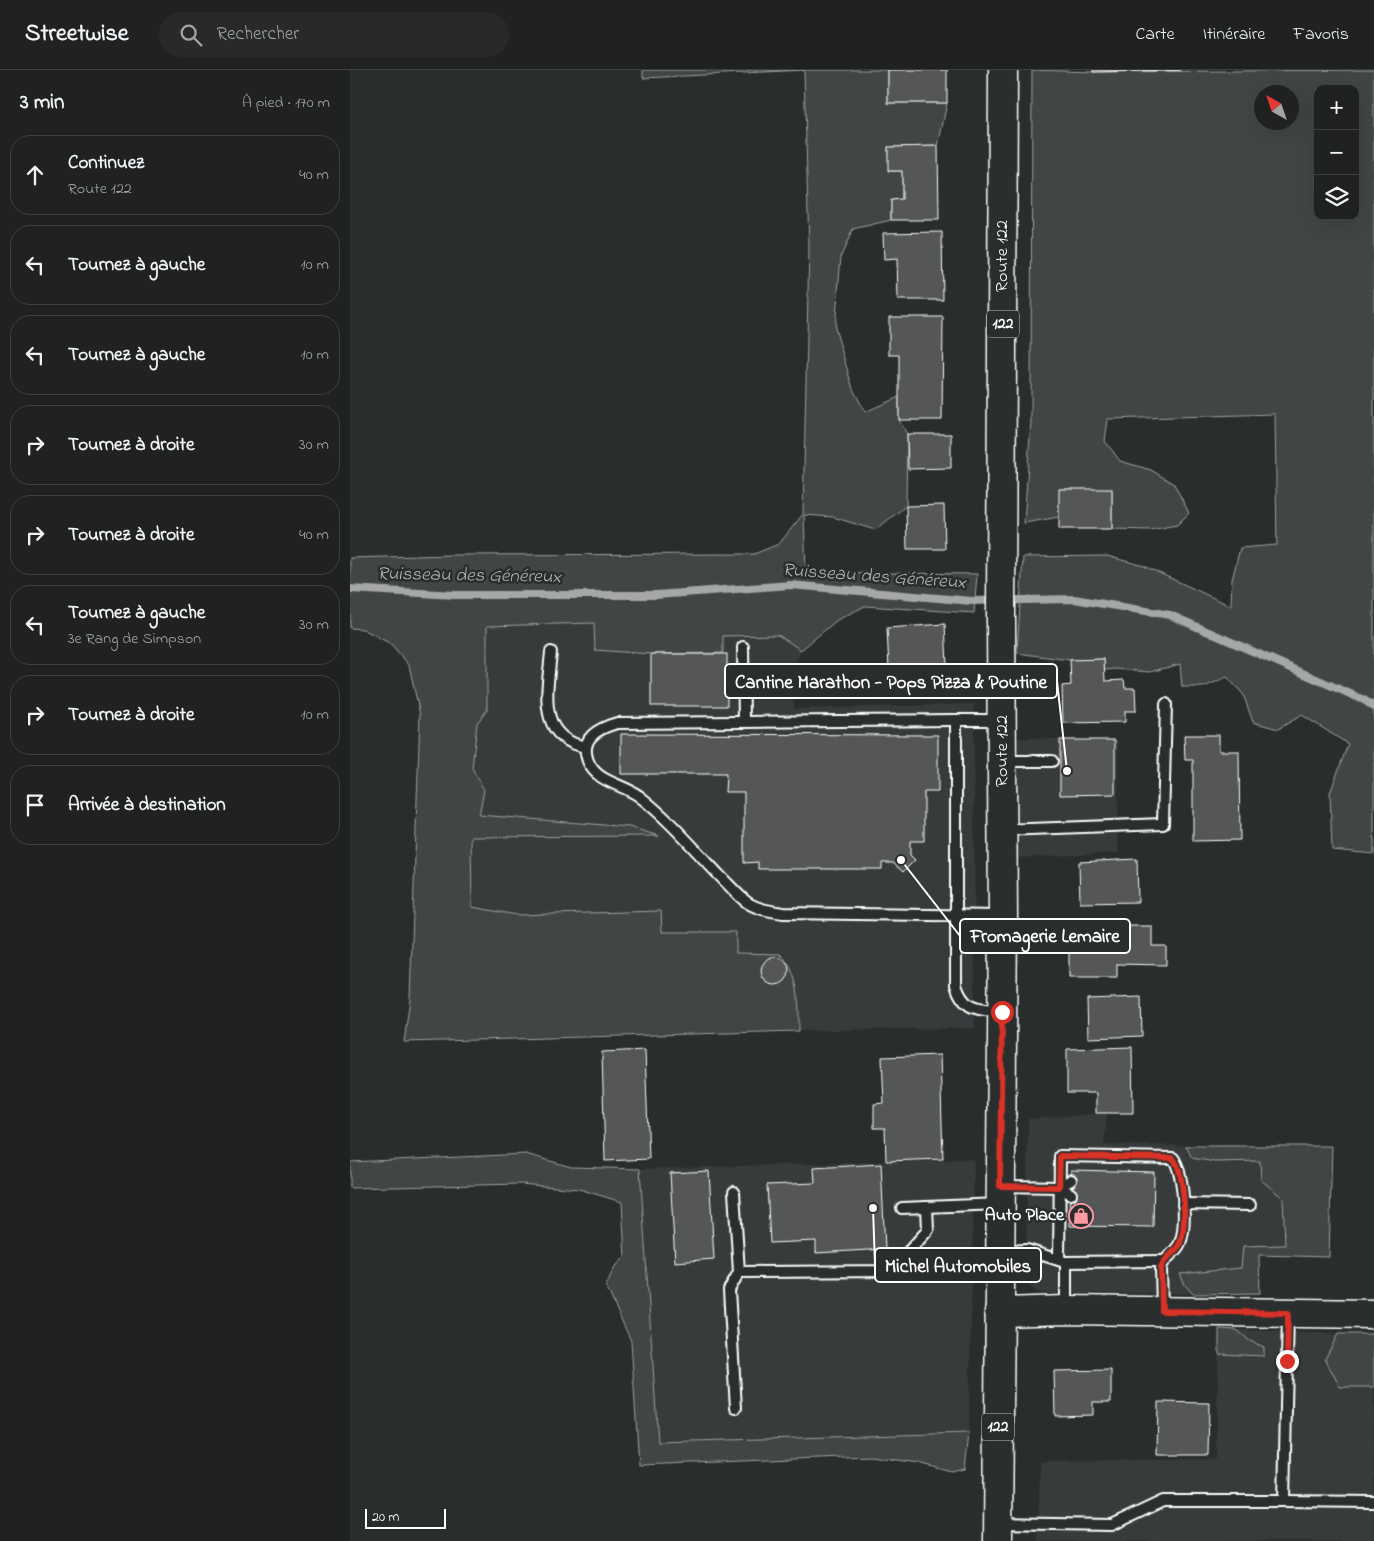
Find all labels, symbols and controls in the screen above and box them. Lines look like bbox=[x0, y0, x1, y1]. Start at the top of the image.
search box bbox=[159, 12, 509, 57]
text: Streetwise bbox=[25, 17, 129, 52]
icon: search bbox=[177, 21, 205, 49]
text: Rechercher bbox=[217, 21, 299, 48]
text: Carte bbox=[1135, 22, 1175, 48]
text: Itinéraire bbox=[1203, 22, 1265, 48]
text: Favoris bbox=[1293, 22, 1349, 48]
north arrow bbox=[1254, 85, 1299, 130]
map controls bbox=[1314, 85, 1359, 220]
button: + bbox=[1314, 85, 1359, 130]
text: 3 min bbox=[20, 88, 64, 118]
text: À pied · 170 m bbox=[242, 91, 330, 115]
button: − bbox=[1314, 130, 1359, 175]
text: Continuez bbox=[68, 150, 144, 177]
icon: ahead bbox=[21, 161, 49, 189]
text: 40 m bbox=[299, 163, 329, 187]
button: layers bbox=[1314, 175, 1359, 220]
text: Route 122 bbox=[68, 177, 132, 201]
street label: Route 122 bbox=[990, 220, 1016, 292]
icon: left bbox=[21, 251, 49, 279]
text: Tournez à gauche bbox=[68, 252, 205, 279]
text: 10 m bbox=[301, 253, 329, 277]
road number: 122 bbox=[987, 310, 1019, 338]
icon: left bbox=[21, 341, 49, 369]
text: Tournez à gauche bbox=[68, 342, 205, 369]
text: 10 m bbox=[301, 343, 329, 367]
icon: right bbox=[21, 431, 49, 459]
text: Tournez à droite bbox=[68, 432, 194, 459]
text: 30 m bbox=[299, 433, 329, 457]
icon: right bbox=[21, 521, 49, 549]
text: Tournez à droite bbox=[68, 522, 194, 549]
text: 40 m bbox=[299, 523, 329, 547]
water label: Ruisseau des Généreux bbox=[781, 557, 968, 597]
water label: Ruisseau des Généreux bbox=[377, 561, 563, 591]
text: Tournez à gauche bbox=[68, 600, 205, 627]
icon: left bbox=[21, 611, 49, 639]
text: 30 m bbox=[299, 613, 329, 637]
text: 3e Rang de Simpson bbox=[68, 627, 201, 651]
callout: Cantine Marathon - Pops Pizza & Poutine bbox=[725, 664, 1057, 698]
text: Cantine Marathon - Pops Pizza & Poutine bbox=[735, 670, 1048, 697]
icon: right bbox=[21, 701, 49, 729]
text: Tournez à droite bbox=[68, 702, 194, 729]
text: 10 m bbox=[301, 703, 329, 727]
street label: Route 122 bbox=[990, 715, 1016, 787]
icon: arrive bbox=[21, 791, 49, 819]
text: Arrivée à destination bbox=[68, 792, 226, 819]
callout: Fromagerie Lemaire bbox=[960, 919, 1130, 953]
text: Fromagerie Lemaire bbox=[969, 924, 1120, 953]
route start bbox=[991, 1001, 1014, 1024]
place label: Auto Place bbox=[985, 1203, 1065, 1229]
shop icon: Auto Place bbox=[1068, 1203, 1094, 1229]
callout: Michel Automobiles bbox=[875, 1248, 1041, 1282]
text: Michel Automobiles bbox=[885, 1254, 1032, 1281]
route end bbox=[1276, 1350, 1299, 1373]
road number: 122 bbox=[982, 1414, 1014, 1440]
scale bar bbox=[365, 1506, 446, 1529]
text: 20 m bbox=[372, 1507, 399, 1528]

